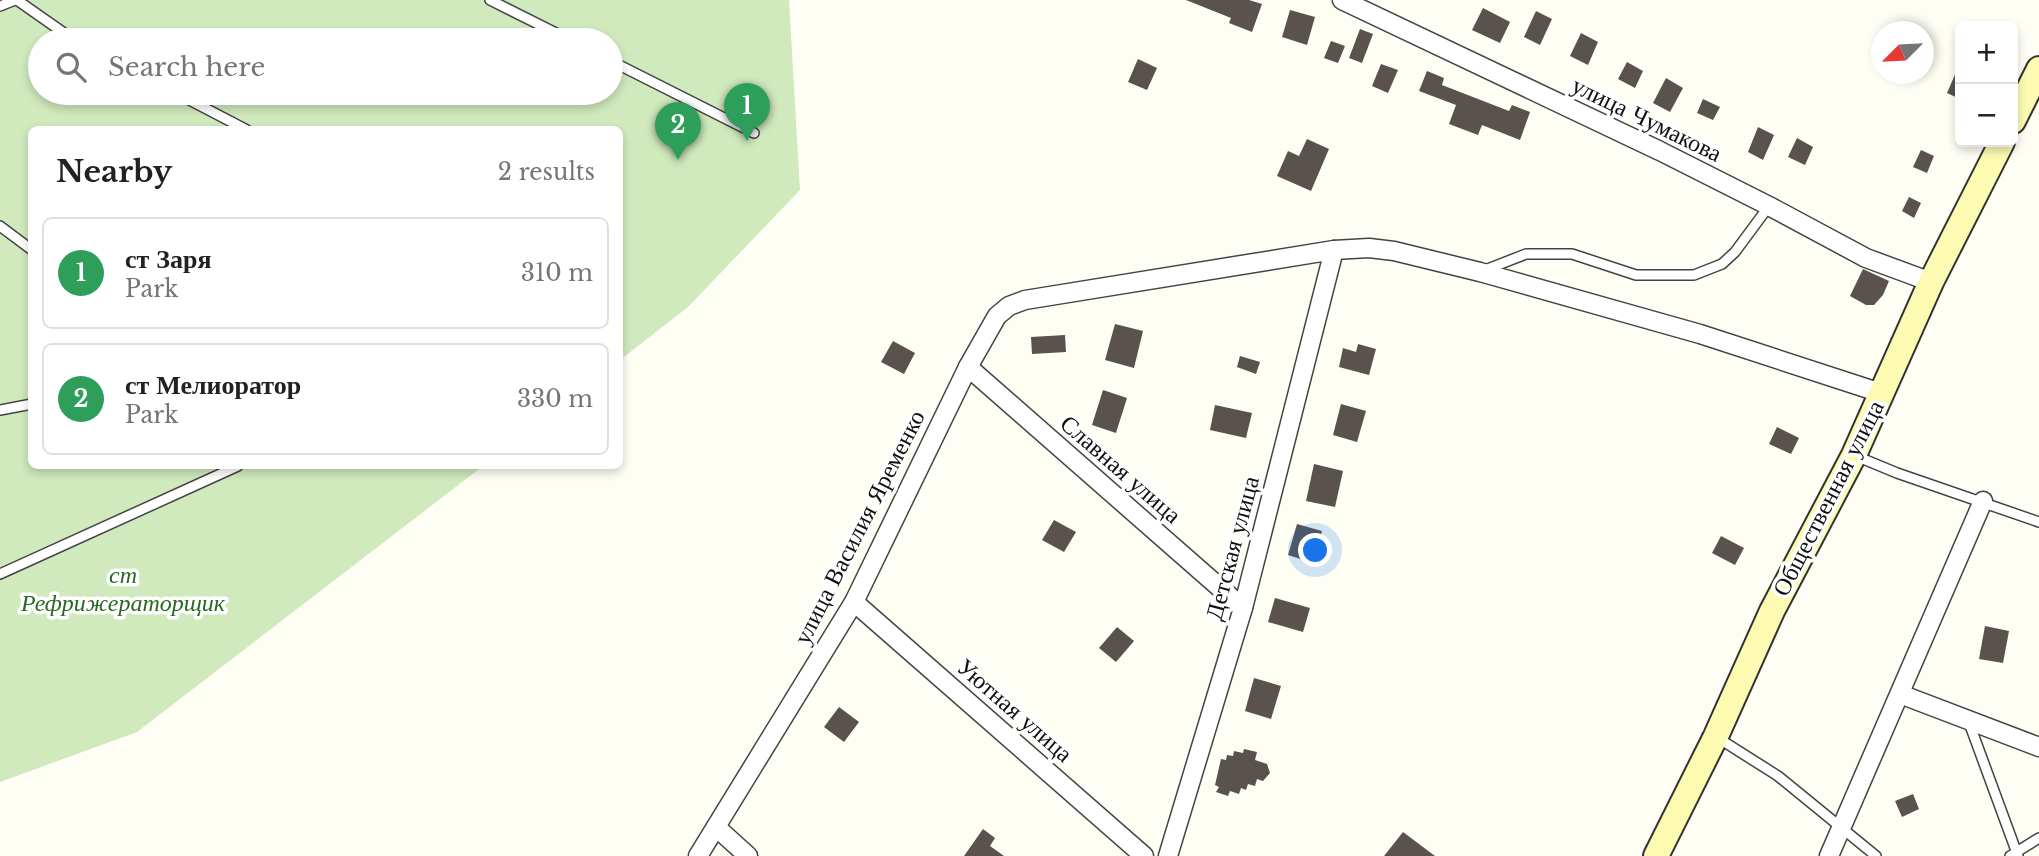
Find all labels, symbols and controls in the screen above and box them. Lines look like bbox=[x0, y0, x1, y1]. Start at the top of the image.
north arrow bbox=[1871, 21, 1934, 84]
map controls bbox=[1955, 21, 2018, 147]
button: + bbox=[1955, 21, 2018, 84]
search box bbox=[28, 28, 623, 105]
icon: search bbox=[52, 48, 90, 86]
text: Search here bbox=[108, 51, 265, 83]
street label: улица Чумакова bbox=[1567, 70, 1727, 168]
pin: 1 bbox=[724, 83, 770, 141]
button: − bbox=[1955, 84, 2018, 147]
pin: 2 bbox=[655, 102, 701, 160]
text: Nearby bbox=[56, 153, 172, 190]
text: 2 results bbox=[498, 158, 595, 186]
text: ст Заря bbox=[125, 243, 211, 275]
text: 1 bbox=[76, 259, 86, 287]
text: 310 m bbox=[521, 259, 593, 287]
text: Park bbox=[125, 275, 178, 303]
text: ст Мелиоратор bbox=[125, 369, 301, 401]
text: 2 bbox=[74, 385, 88, 413]
text: 330 m bbox=[517, 385, 593, 413]
street label: Общественная улица bbox=[1766, 395, 1890, 601]
text: Park bbox=[125, 401, 178, 429]
street label: улица Василия Яременко bbox=[787, 405, 931, 649]
street label: Славная улица bbox=[1055, 409, 1188, 530]
street label: Детская улица bbox=[1199, 472, 1265, 623]
your location bbox=[1298, 533, 1332, 567]
park label: ст Рефрижераторщик bbox=[20, 560, 226, 617]
street label: Уютная улица bbox=[951, 652, 1079, 768]

